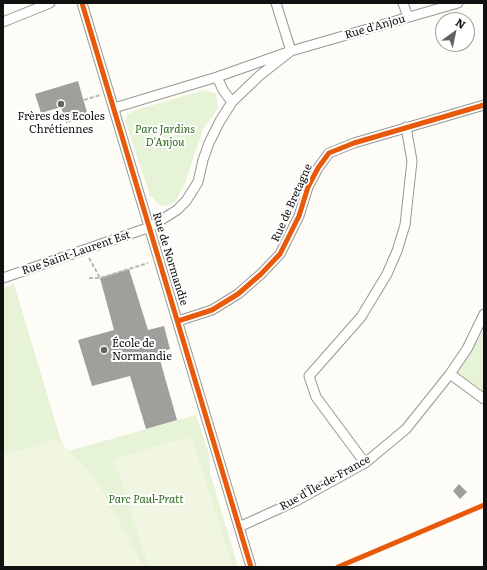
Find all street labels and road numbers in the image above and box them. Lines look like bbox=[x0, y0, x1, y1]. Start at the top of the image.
street label: Rue d'Anjou bbox=[343, 12, 407, 42]
street label: Rue de Bretagne bbox=[269, 162, 315, 244]
street label: Rue de Normandie bbox=[150, 211, 190, 307]
street label: Rue Saint-Laurent Est bbox=[20, 228, 132, 278]
street label: Rue d'Île-de-France bbox=[277, 453, 373, 513]

